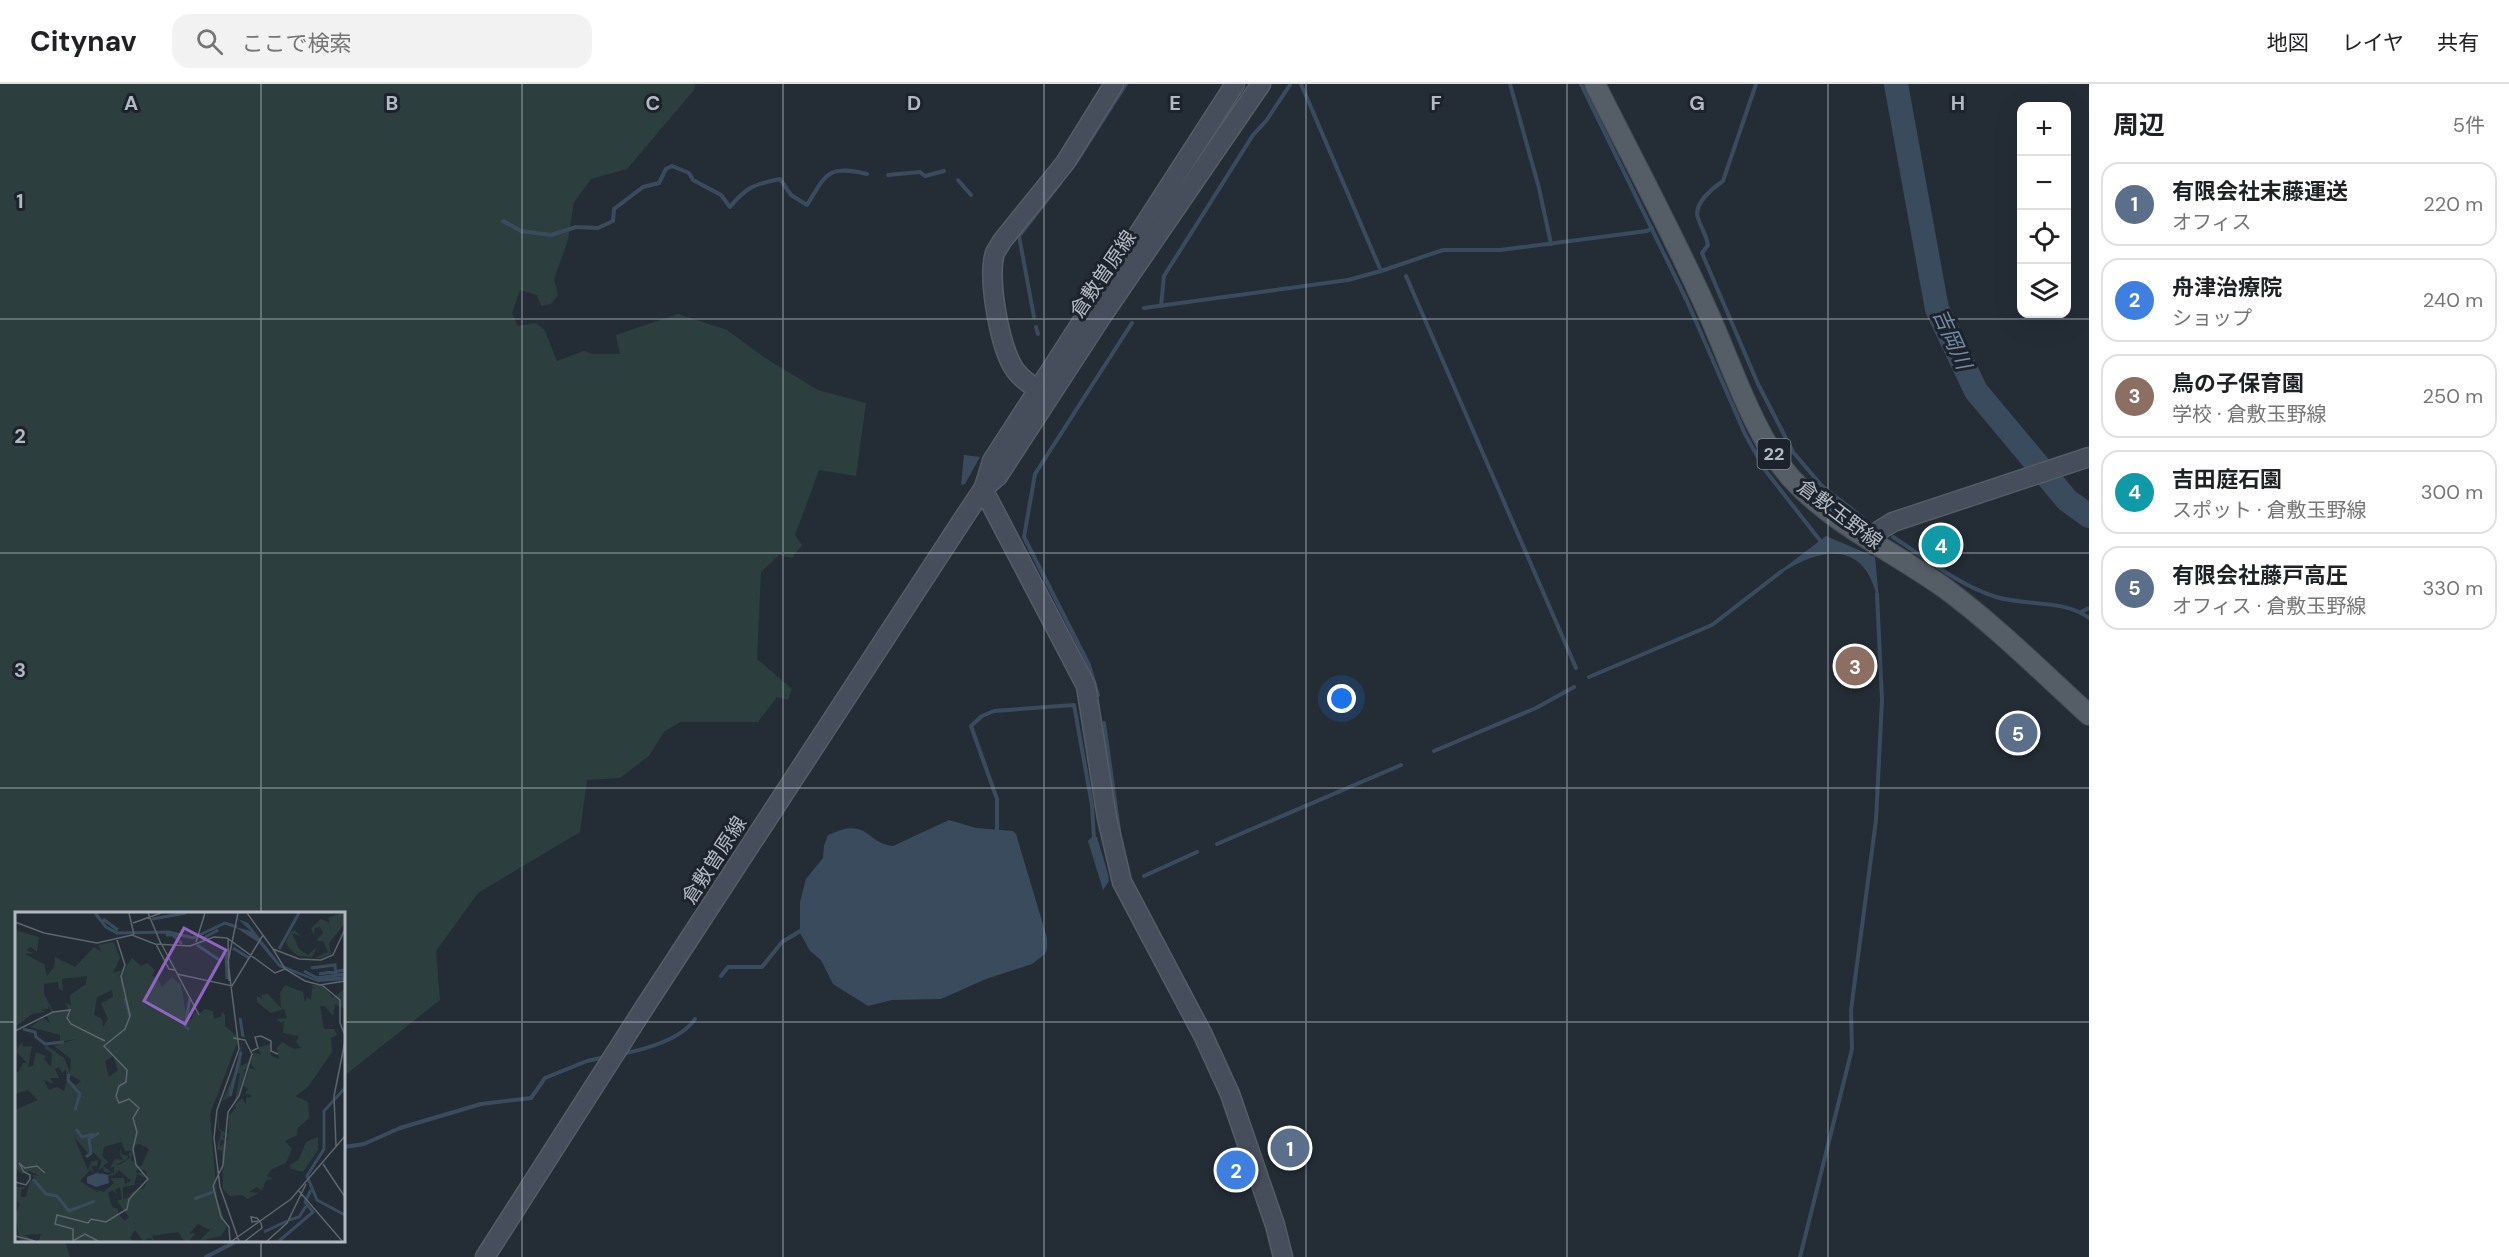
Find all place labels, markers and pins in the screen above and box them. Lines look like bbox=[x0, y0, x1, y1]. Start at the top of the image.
pin: 4 bbox=[1922, 522, 1960, 568]
pin: 3 bbox=[1836, 644, 1874, 688]
pin: 5 bbox=[1998, 710, 2038, 756]
pin: 1 bbox=[1270, 1126, 1310, 1170]
pin: 2 bbox=[1216, 1148, 1256, 1192]

